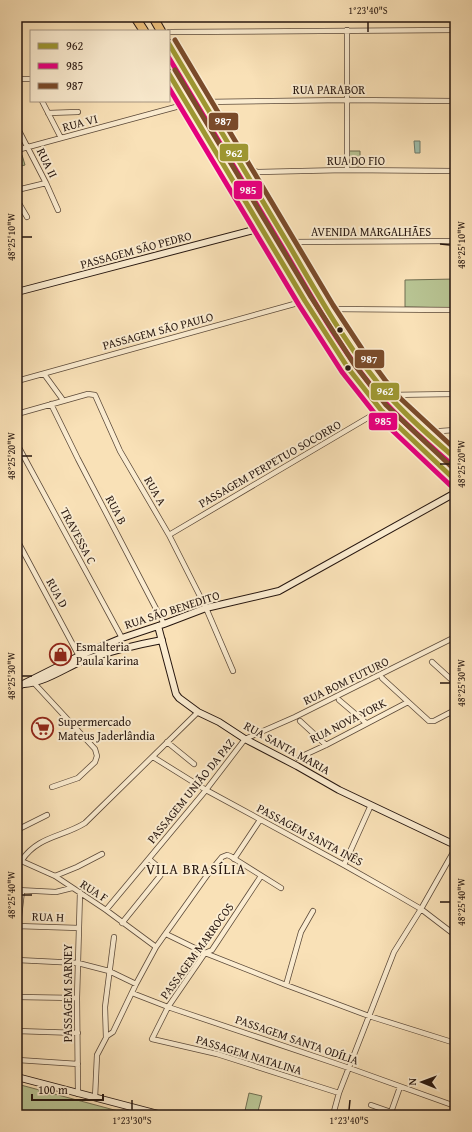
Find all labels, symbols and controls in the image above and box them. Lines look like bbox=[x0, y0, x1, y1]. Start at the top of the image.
text: 1°23'40"S bbox=[348, 3, 388, 18]
legend bbox=[30, 30, 170, 102]
text: 962 bbox=[66, 37, 84, 54]
text: 985 bbox=[66, 57, 84, 74]
text: 987 bbox=[66, 77, 84, 94]
street label: RUA PARABOR bbox=[293, 81, 365, 98]
street label: RUA VI bbox=[60, 110, 100, 135]
line badge: 987 bbox=[208, 112, 239, 131]
text: 987 bbox=[214, 113, 232, 129]
line badge: 962 bbox=[219, 143, 249, 162]
street label: RUA II bbox=[33, 145, 62, 181]
text: 962 bbox=[225, 145, 243, 161]
street label: RUA DO FIO bbox=[327, 152, 385, 169]
line badge: 985 bbox=[233, 180, 263, 200]
text: 985 bbox=[239, 182, 257, 198]
text: 48°25'10"W bbox=[4, 213, 19, 261]
text: 48°25'10"W bbox=[454, 221, 469, 269]
street label: AVENIDA MARGALHÃES bbox=[311, 223, 431, 240]
street label: PASSAGEM SÃO PEDRO bbox=[78, 226, 193, 273]
street label: PASSAGEM SÃO PAULO bbox=[101, 308, 215, 353]
unlabelled marker bbox=[335, 325, 345, 335]
line badge: 987 bbox=[354, 349, 385, 369]
text: 987 bbox=[360, 351, 378, 367]
unlabelled marker bbox=[343, 363, 353, 373]
line badge: 962 bbox=[370, 382, 400, 401]
text: 962 bbox=[376, 383, 394, 399]
line badge: 985 bbox=[368, 412, 398, 431]
text: 985 bbox=[374, 413, 392, 429]
street label: PASSAGEM PERPETUO SOCORRO bbox=[195, 416, 344, 511]
text: 48°25'20"W bbox=[4, 432, 19, 480]
text: 48°25'20"W bbox=[454, 440, 469, 488]
street label: RUA A bbox=[140, 473, 171, 509]
street label: RUA B bbox=[102, 492, 131, 528]
street label: TRAVESSA C bbox=[56, 504, 101, 568]
street label: RUA D bbox=[42, 575, 72, 611]
street label: RUA SÃO BENEDITO bbox=[122, 586, 222, 633]
place label: Esmalteria Paula karina bbox=[76, 638, 139, 669]
shop icon: Esmalteria Paula karina bbox=[47, 641, 73, 667]
text: 48°25'30"W bbox=[4, 652, 19, 700]
street label: RUA BOM FUTURO bbox=[300, 652, 391, 709]
text: 48°25'30"W bbox=[454, 659, 469, 707]
street label: RUA NOVA YORK bbox=[307, 694, 390, 747]
place label: Supermercado Mateus Jaderlândia bbox=[58, 713, 155, 744]
supermarket icon: Supermercado Mateus Jaderlândia bbox=[29, 716, 55, 742]
street label: RUA SANTA MARIA bbox=[241, 717, 334, 779]
street label: PASSAGEM UNIÃO DA PAZ bbox=[143, 735, 238, 847]
street label: PASSAGEM SANTA INÊS bbox=[254, 799, 366, 870]
district label: VILA BRASÍLIA bbox=[146, 859, 246, 879]
text: 48°25'40"W bbox=[4, 871, 19, 919]
street label: RUA F bbox=[77, 875, 112, 906]
text: 48°25'40"W bbox=[454, 878, 469, 926]
street label: PASSAGEM MARROCOS bbox=[156, 899, 237, 1002]
street label: RUA H bbox=[32, 907, 64, 926]
street label: PASSAGEM SARNEY bbox=[59, 944, 76, 1042]
street label: PASSAGEM SANTA ODÍLIA bbox=[233, 1010, 362, 1069]
street label: PASSAGEM NATALINA bbox=[194, 1030, 305, 1079]
north arrow bbox=[402, 1062, 442, 1102]
scale bar bbox=[32, 1076, 103, 1102]
text: N bbox=[404, 1077, 420, 1086]
text: 100 m bbox=[38, 1081, 68, 1098]
text: 1°23'30"S bbox=[112, 1113, 152, 1128]
text: 1°23'40"S bbox=[329, 1113, 369, 1128]

